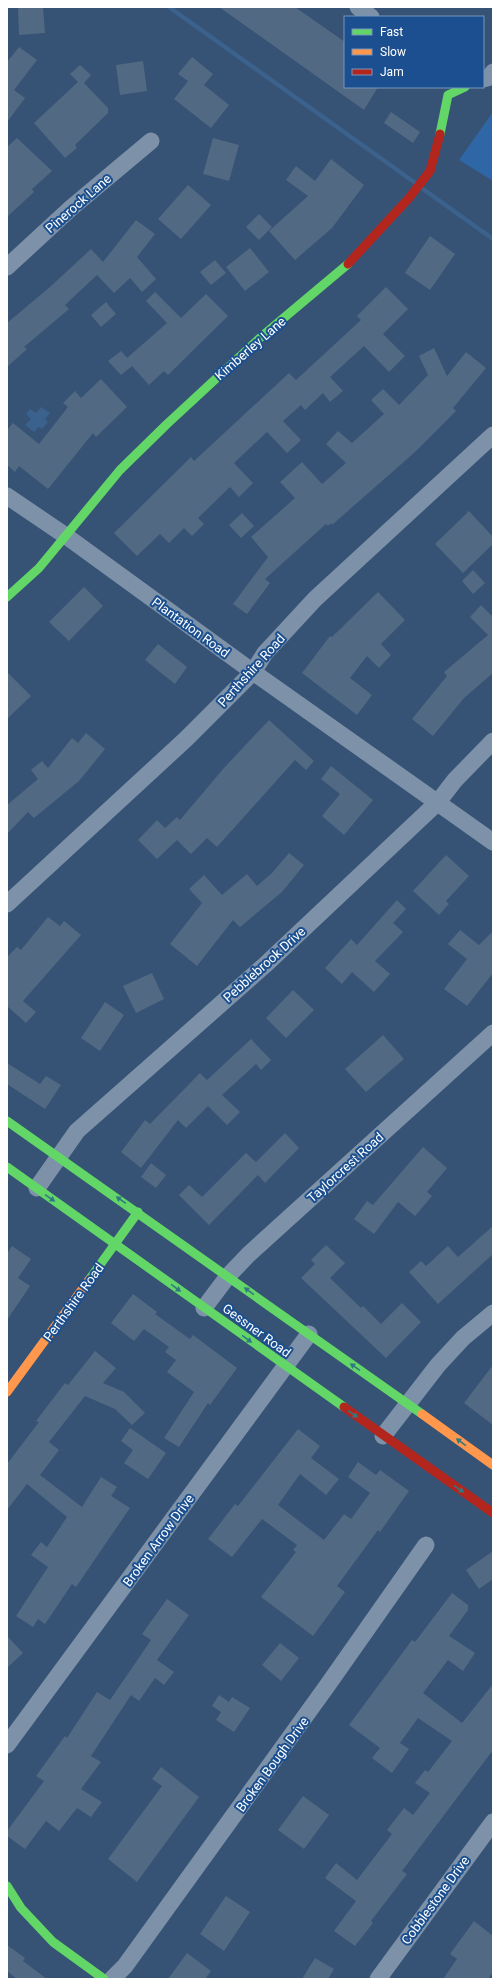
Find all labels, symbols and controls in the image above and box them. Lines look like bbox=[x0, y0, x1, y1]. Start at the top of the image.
legend bbox=[344, 16, 484, 88]
text: Fast bbox=[380, 25, 403, 39]
text: Slow bbox=[380, 45, 406, 59]
text: Jam bbox=[380, 65, 404, 79]
street label: Pinerock Lane bbox=[42, 171, 114, 236]
street label: Kimberley Lane bbox=[212, 314, 289, 383]
street label: Plantation Road bbox=[149, 594, 232, 661]
street label: Perthshire Road bbox=[215, 631, 288, 710]
street label: Pebblebrook Drive bbox=[220, 924, 308, 1005]
street label: Taylorcrest Road bbox=[304, 1129, 386, 1205]
one-way arrow bbox=[45, 1194, 56, 1202]
one-way arrow bbox=[115, 1196, 126, 1204]
street label: Perthshire Road bbox=[40, 1261, 107, 1344]
one-way arrow bbox=[171, 1284, 181, 1292]
one-way arrow bbox=[244, 1287, 255, 1296]
street label: Gessner Road bbox=[220, 1301, 294, 1360]
one-way arrow bbox=[242, 1335, 252, 1343]
one-way arrow bbox=[350, 1363, 360, 1371]
one-way arrow bbox=[348, 1410, 358, 1418]
one-way arrow bbox=[456, 1438, 467, 1446]
one-way arrow bbox=[454, 1485, 464, 1493]
street label: Broken Arrow Drive bbox=[120, 1491, 197, 1589]
street label: Broken Bough Drive bbox=[233, 1714, 312, 1814]
street label: Cobblestone Drive bbox=[398, 1853, 472, 1947]

